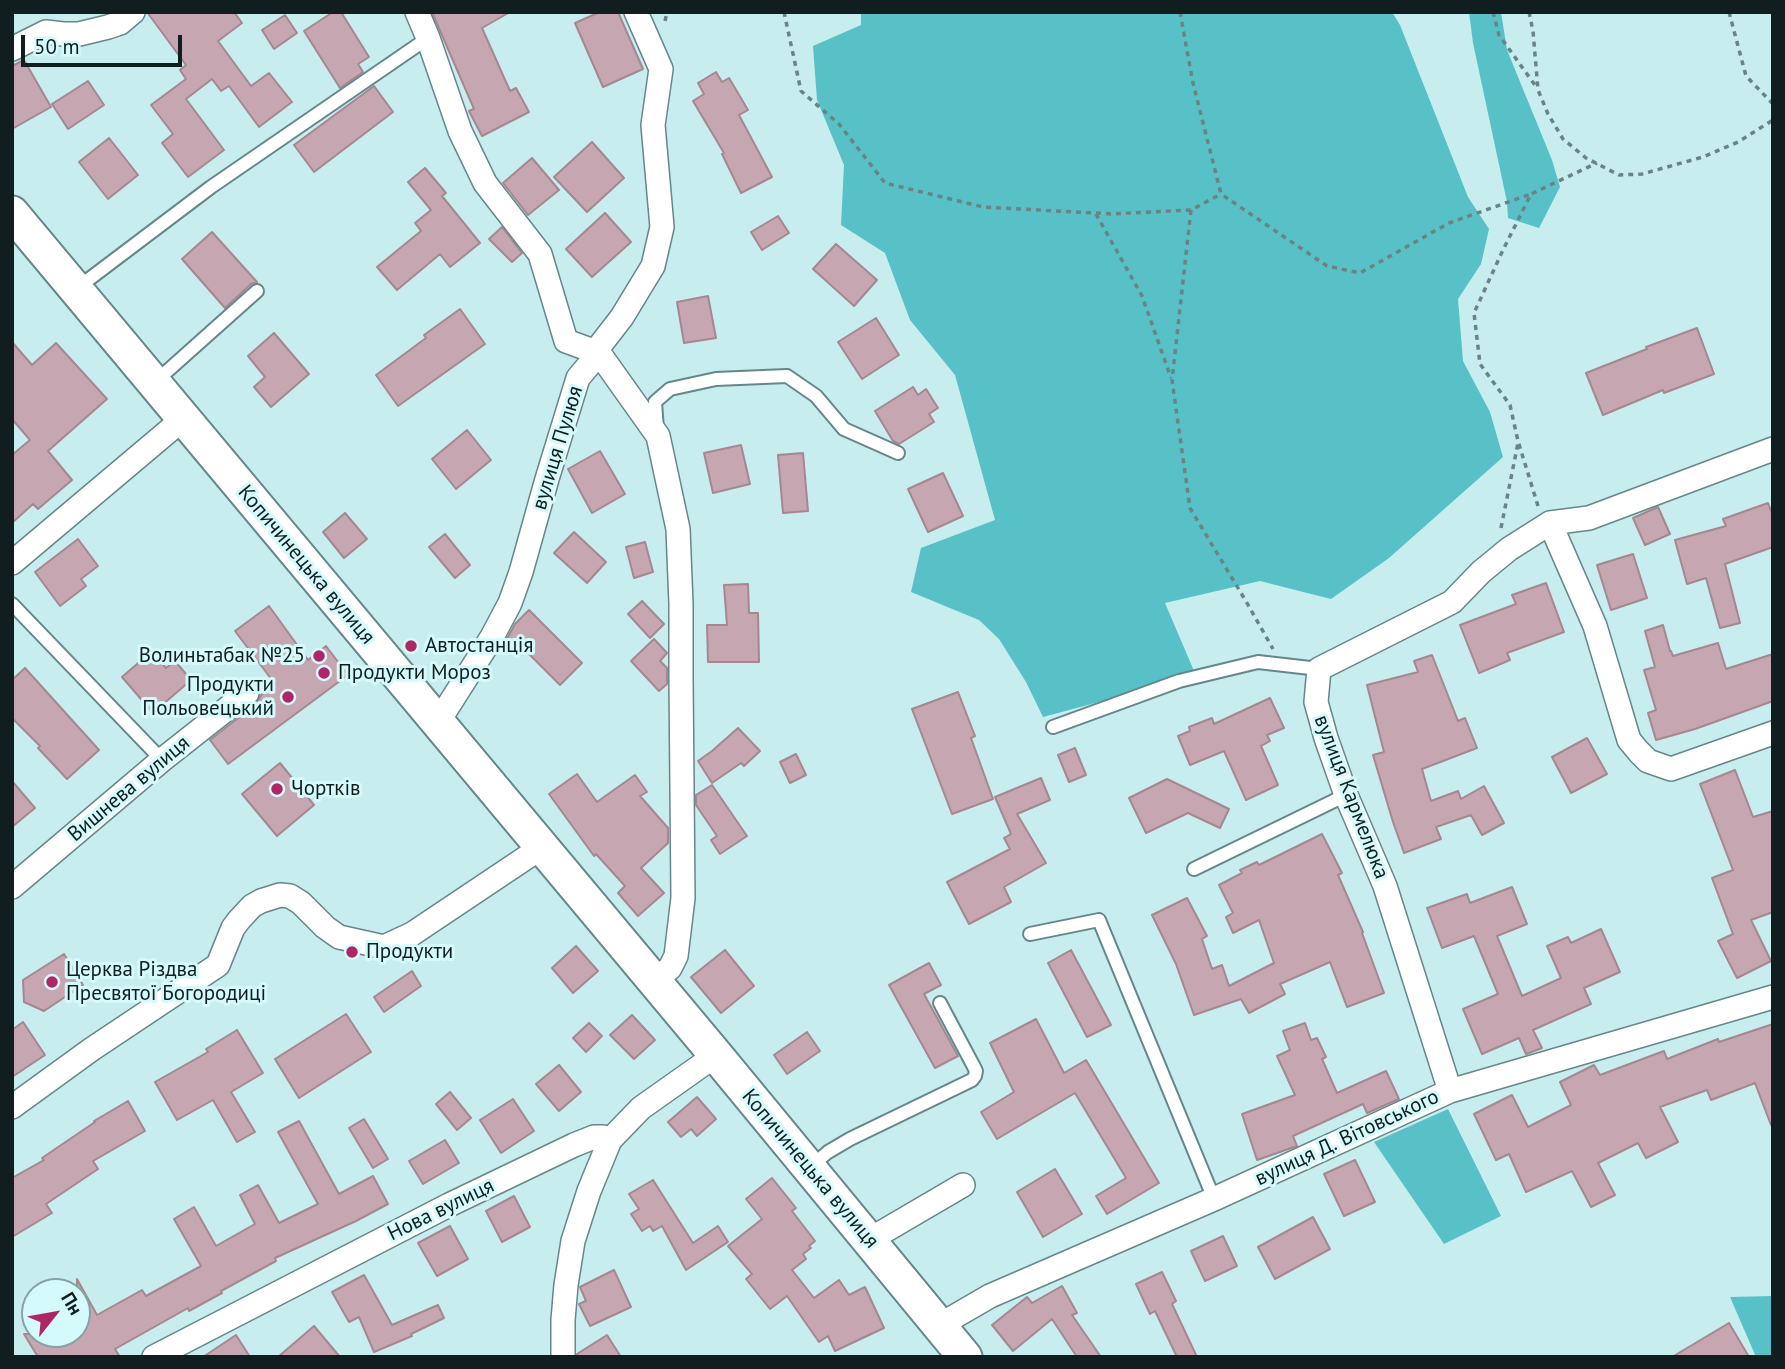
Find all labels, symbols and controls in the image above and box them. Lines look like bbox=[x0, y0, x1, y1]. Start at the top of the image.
scale bar bbox=[24, 21, 186, 65]
text: 50 m bbox=[34, 33, 80, 60]
street label: вулиця Пулюя bbox=[527, 383, 589, 513]
street label: Копичинецька вулиця bbox=[232, 480, 380, 650]
place label: Автостанція bbox=[425, 633, 533, 659]
marker: Автостанція bbox=[403, 638, 419, 654]
place label: Волиньтабак №25 bbox=[139, 643, 305, 669]
marker: Волиньтабак №25 bbox=[311, 648, 327, 664]
place label: Продукти Мороз bbox=[338, 660, 491, 686]
marker: Продукти Мороз bbox=[316, 665, 332, 681]
place label: Продукти Польовецький bbox=[142, 672, 274, 722]
marker: Продукти Польовецький bbox=[280, 689, 296, 705]
street label: вулиця Кармелюка bbox=[1308, 711, 1394, 883]
street label: Вишнева вулиця bbox=[63, 731, 195, 847]
place label: Чортків bbox=[291, 776, 360, 802]
marker: Чортків bbox=[269, 781, 285, 797]
place label: Продукти bbox=[366, 939, 453, 965]
marker: Продукти bbox=[344, 944, 360, 960]
place label: Церква Різдва Пресвятої Богородиці bbox=[66, 957, 266, 1007]
marker: Церква Різдва Пресвятої Богородиці bbox=[44, 974, 60, 990]
street label: Копичинецька вулиця bbox=[736, 1084, 884, 1254]
street label: вулиця Д. Вітовського bbox=[1251, 1084, 1443, 1192]
street label: Нова вулиця bbox=[384, 1173, 498, 1247]
north arrow bbox=[21, 1278, 91, 1348]
text: Пн bbox=[56, 1287, 88, 1319]

